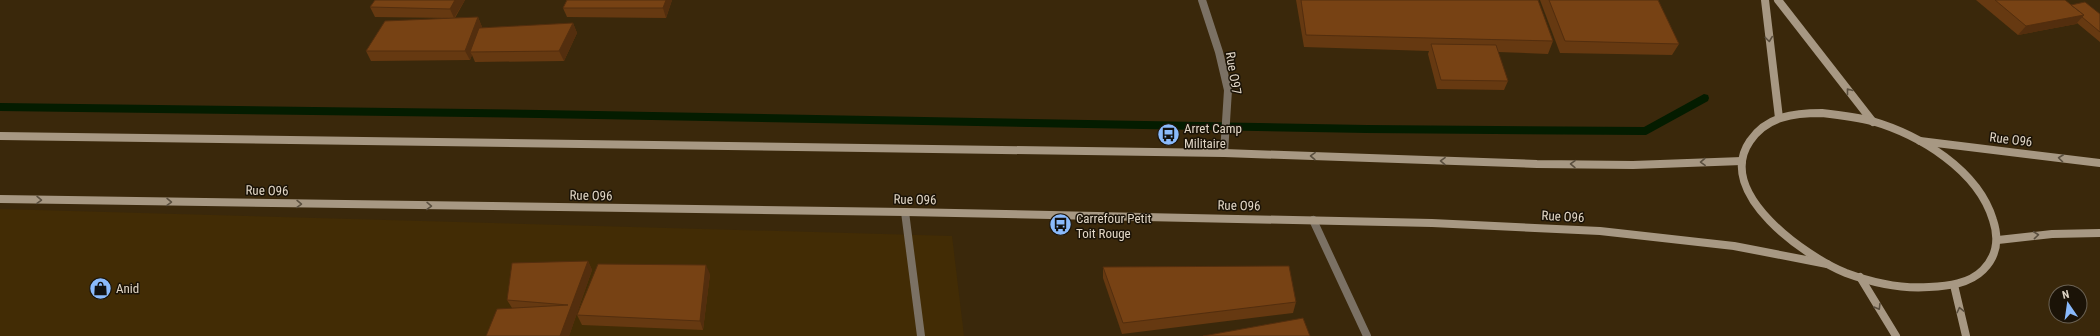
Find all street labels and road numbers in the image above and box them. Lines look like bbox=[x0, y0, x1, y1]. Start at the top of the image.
street label: Rue O97 bbox=[1223, 51, 1244, 95]
street label: Rue O96 bbox=[1989, 129, 2033, 150]
street label: Rue O96 bbox=[245, 183, 289, 198]
street label: Rue O96 bbox=[569, 188, 613, 203]
street label: Rue O96 bbox=[893, 192, 937, 207]
street label: Rue O96 bbox=[1217, 198, 1261, 213]
street label: Rue O96 bbox=[1541, 208, 1585, 225]

